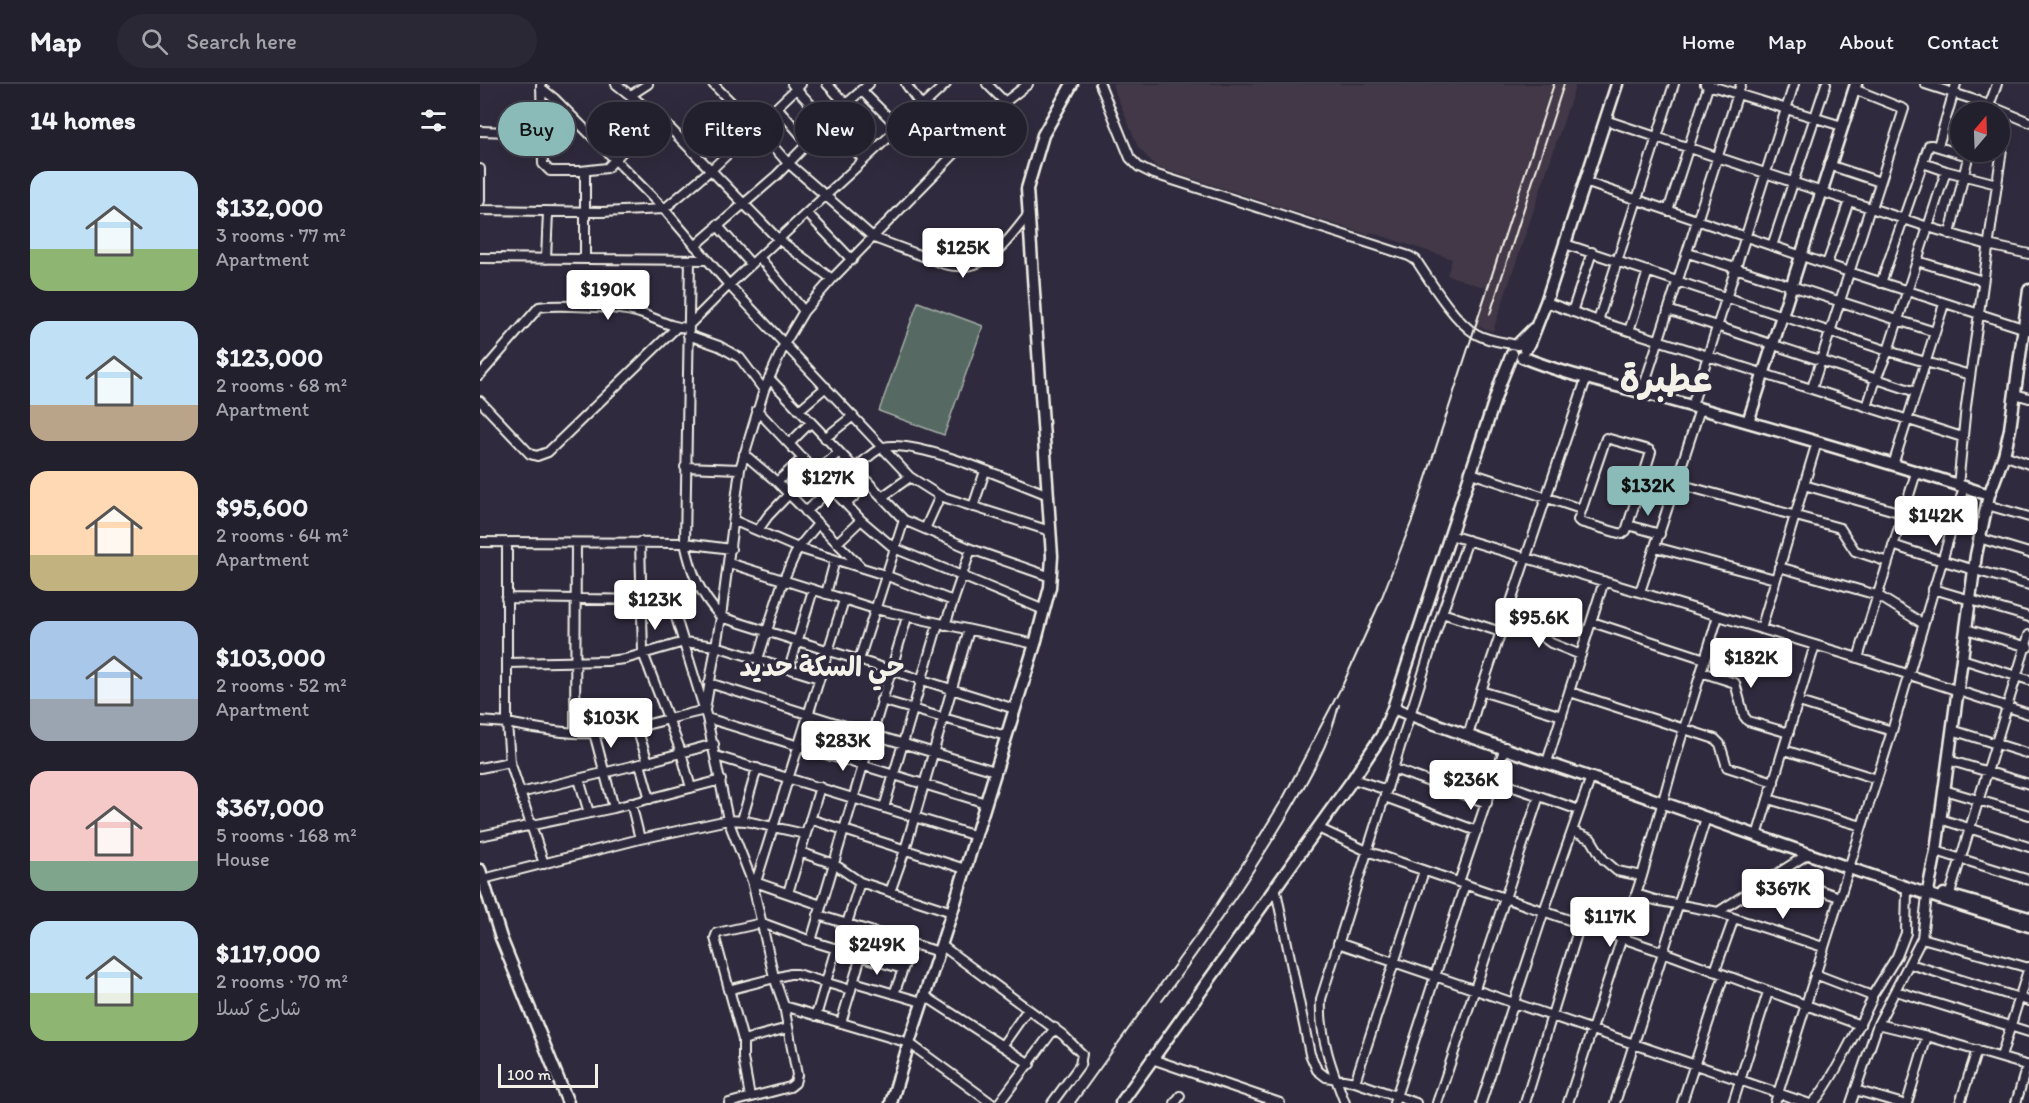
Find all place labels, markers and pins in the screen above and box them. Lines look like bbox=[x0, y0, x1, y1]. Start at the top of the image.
pin: $125K bbox=[921, 228, 1005, 279]
pin: $190K bbox=[566, 270, 650, 321]
pin: $127K bbox=[786, 458, 870, 509]
pin: $132K bbox=[1606, 466, 1690, 517]
pin: $142K bbox=[1894, 496, 1978, 547]
pin: $123K bbox=[613, 580, 697, 631]
pin: $95.6K bbox=[1490, 598, 1588, 649]
pin: $182K bbox=[1709, 638, 1793, 689]
pin: $103K bbox=[569, 698, 653, 749]
pin: $283K bbox=[801, 721, 885, 772]
pin: $236K bbox=[1429, 760, 1513, 811]
pin: $367K bbox=[1741, 869, 1825, 920]
pin: $117K bbox=[1568, 897, 1652, 948]
pin: $249K bbox=[835, 925, 919, 976]

